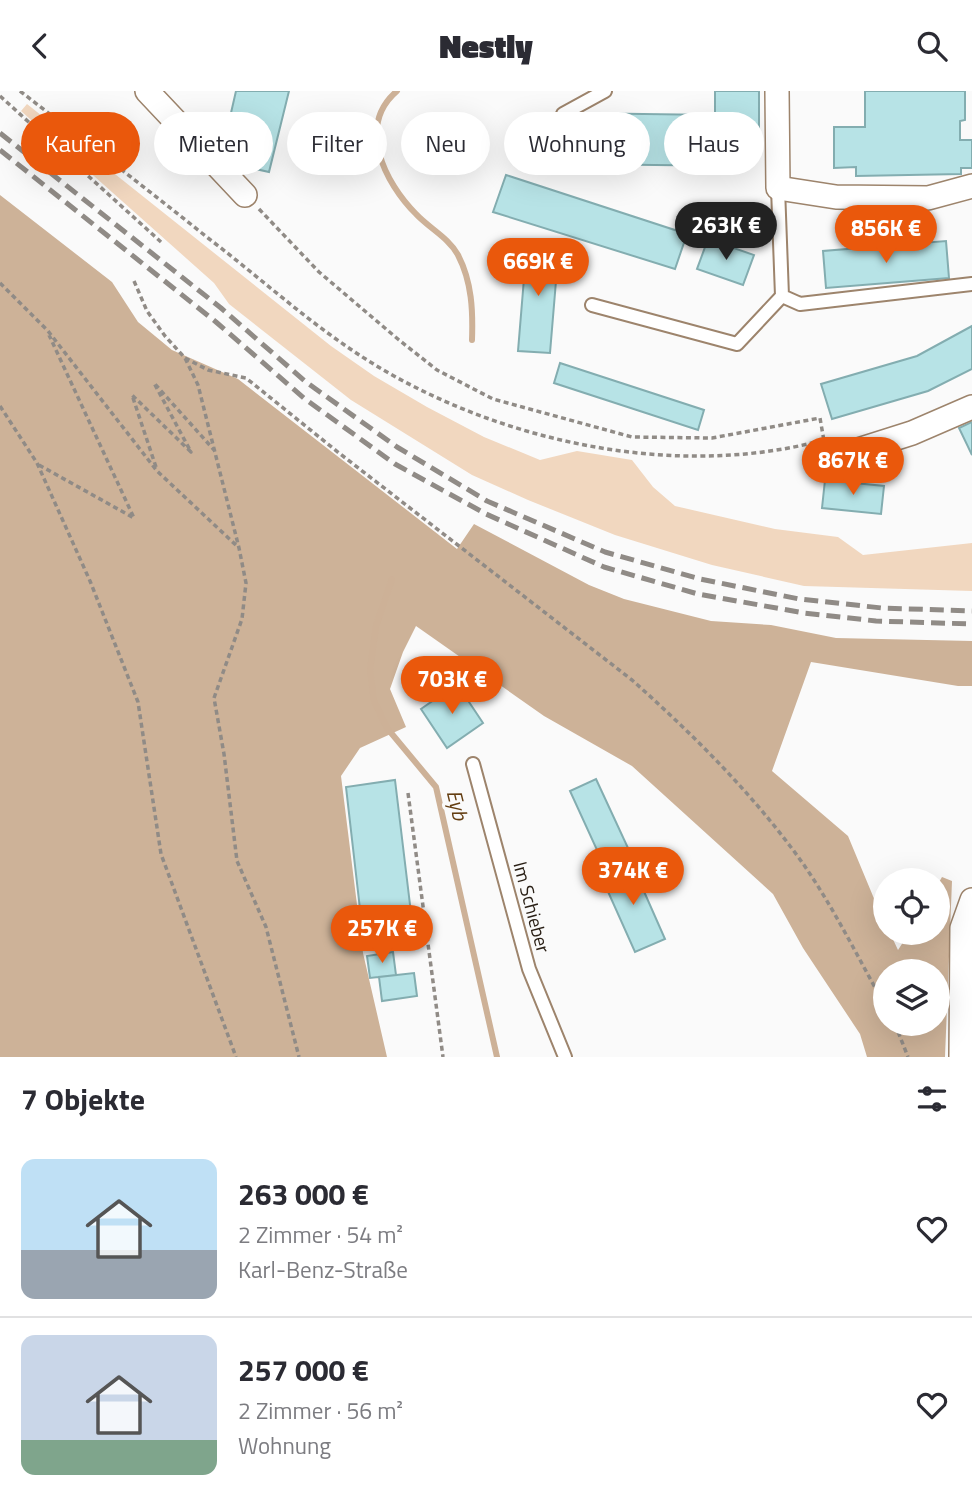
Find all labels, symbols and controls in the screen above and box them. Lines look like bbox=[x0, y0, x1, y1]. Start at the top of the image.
text: Nestly bbox=[439, 22, 533, 70]
icon: back bbox=[21, 27, 59, 65]
icon: search bbox=[913, 27, 951, 65]
chip: Kaufen bbox=[21, 112, 140, 175]
chip: Mieten bbox=[154, 112, 273, 175]
chip: Filter bbox=[287, 112, 387, 175]
chip: Neu bbox=[401, 112, 490, 175]
chip: Wohnung bbox=[504, 112, 650, 175]
chip: Haus bbox=[664, 112, 764, 175]
pin: 263K € bbox=[669, 202, 783, 262]
pin: 856K € bbox=[829, 205, 943, 265]
text: 263K € bbox=[691, 207, 761, 242]
text: 856K € bbox=[851, 210, 921, 245]
pin: 669K € bbox=[481, 239, 595, 298]
text: 669K € bbox=[503, 243, 573, 278]
pin: 867K € bbox=[796, 437, 910, 497]
text: 867K € bbox=[818, 442, 888, 477]
pin: 703K € bbox=[395, 657, 509, 716]
text: 703K € bbox=[417, 661, 487, 696]
water label: Eyb bbox=[439, 786, 478, 825]
pin: 374K € bbox=[576, 847, 690, 907]
text: 374K € bbox=[598, 852, 668, 887]
street label: Im Schieber bbox=[506, 858, 559, 956]
map controls bbox=[873, 868, 950, 1036]
button: locate bbox=[873, 868, 950, 945]
pin: 257K € bbox=[325, 905, 439, 965]
text: 257K € bbox=[347, 910, 417, 945]
button: layers bbox=[873, 959, 950, 1036]
text: 7 Objekte bbox=[21, 1076, 145, 1122]
icon: filters bbox=[913, 1080, 951, 1118]
text: 263 000 € bbox=[238, 1171, 369, 1217]
icon: home bbox=[77, 1187, 161, 1271]
icon: heart bbox=[913, 1210, 951, 1248]
text: 2 Zimmer · 54 m² bbox=[238, 1217, 403, 1252]
text: Karl-Benz-Straße bbox=[238, 1252, 408, 1287]
text: 257 000 € bbox=[238, 1347, 369, 1393]
icon: home bbox=[77, 1363, 161, 1447]
icon: heart bbox=[913, 1386, 951, 1424]
text: 2 Zimmer · 56 m² bbox=[238, 1393, 403, 1428]
text: Wohnung bbox=[238, 1428, 331, 1463]

